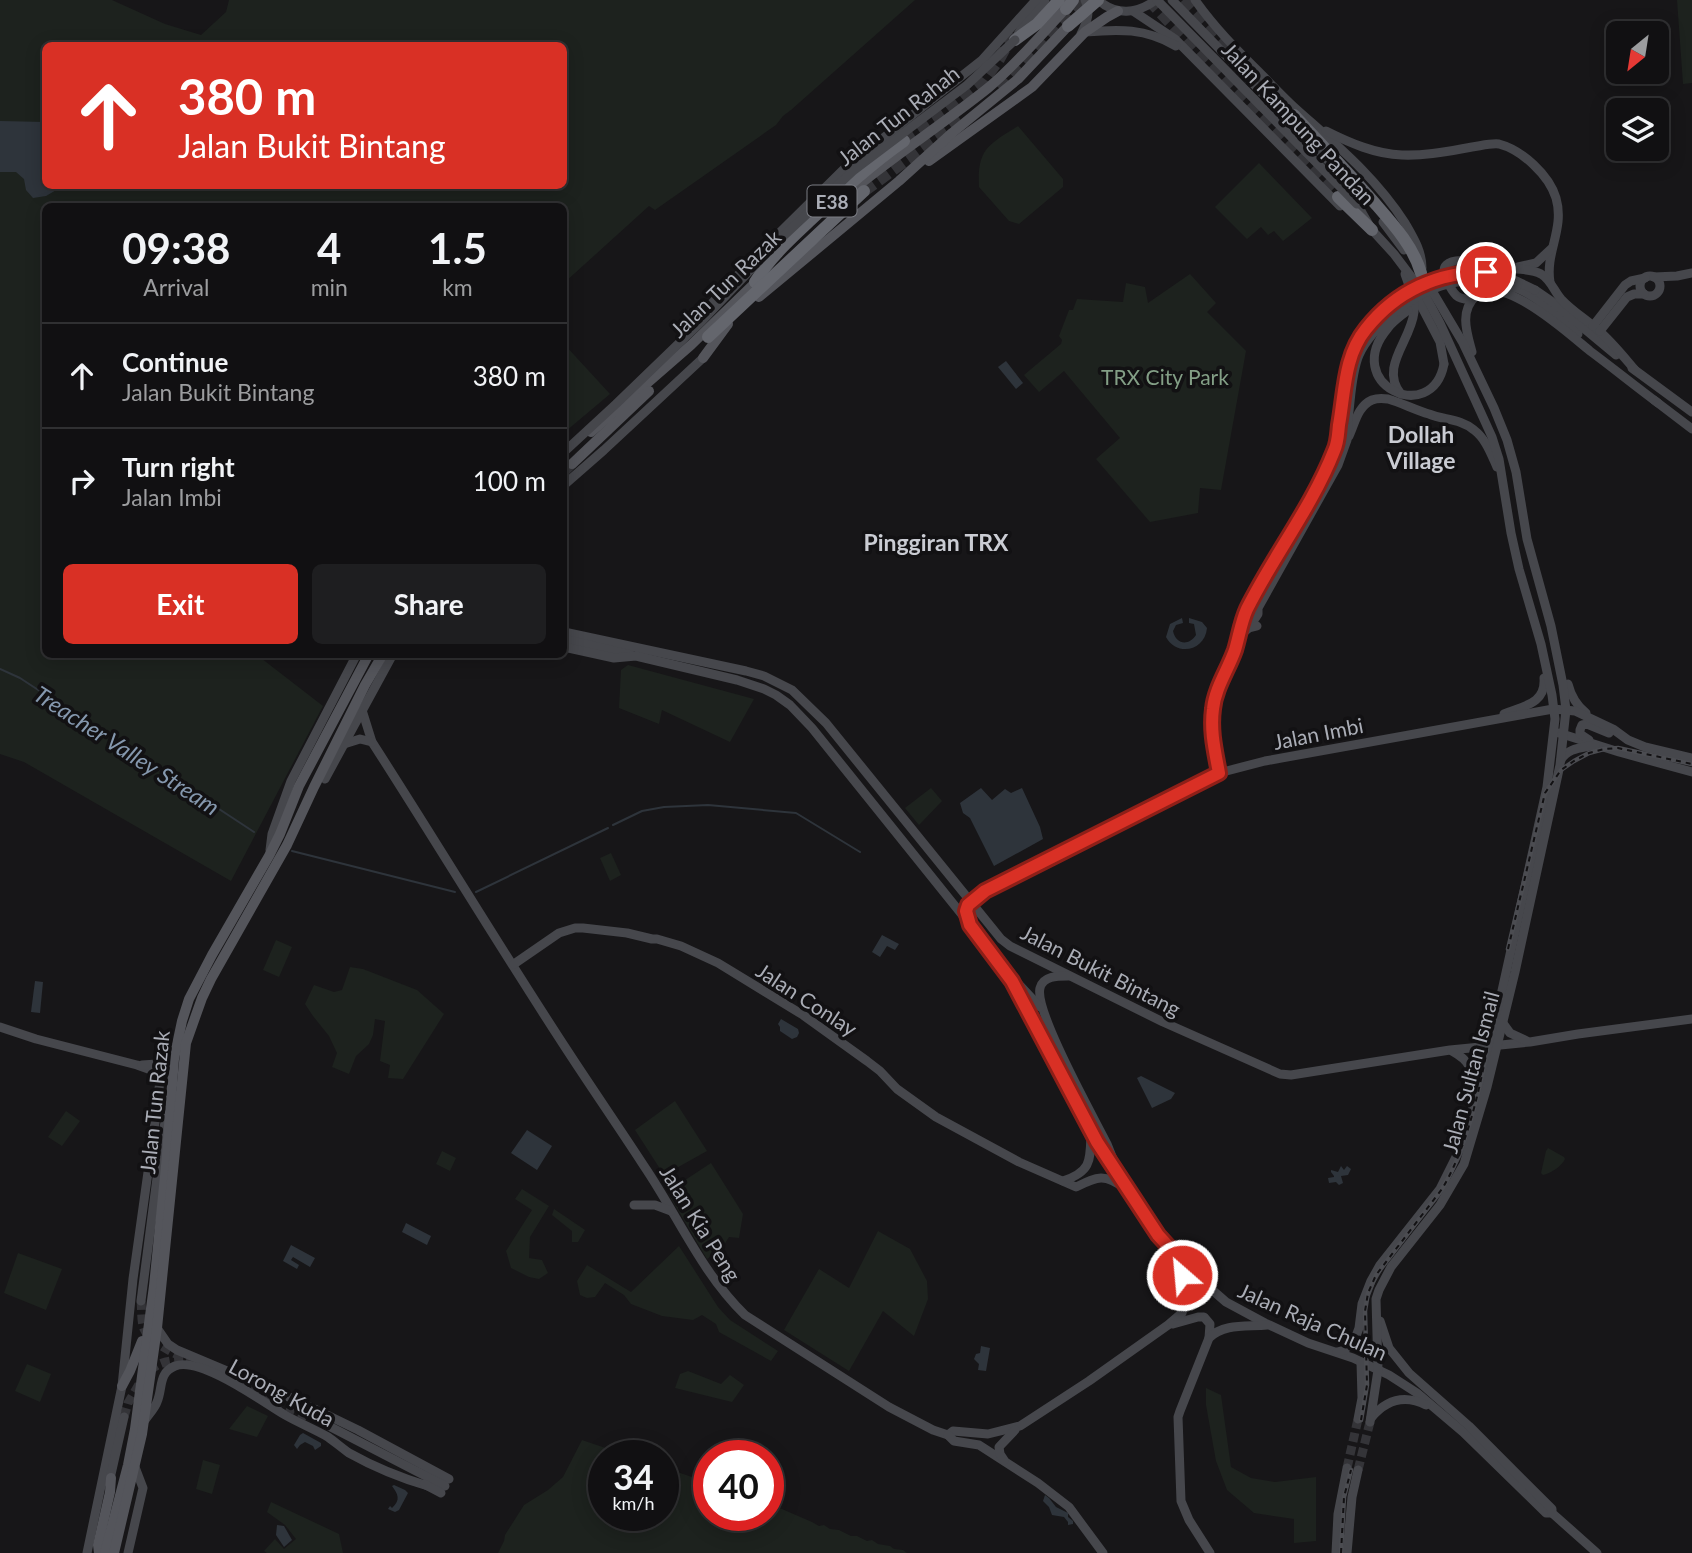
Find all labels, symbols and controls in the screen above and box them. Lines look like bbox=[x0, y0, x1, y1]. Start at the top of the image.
north arrow bbox=[1606, 21, 1670, 84]
map controls bbox=[1606, 21, 1669, 161]
street label: Jalan Kampung Pandan bbox=[1217, 37, 1381, 209]
street label: Jalan Tun Rahah bbox=[832, 60, 964, 170]
text: 380 m bbox=[178, 67, 316, 125]
icon: ahead bbox=[63, 70, 154, 161]
button: layers bbox=[1606, 98, 1669, 161]
text: Jalan Bukit Bintang bbox=[178, 126, 446, 165]
road number: E38 bbox=[808, 186, 856, 216]
text: 09:38 bbox=[122, 223, 230, 273]
text: 4 bbox=[317, 223, 341, 273]
text: 1.5 bbox=[428, 223, 487, 273]
street label: Jalan Tun Razak bbox=[665, 224, 786, 342]
pin bbox=[1456, 242, 1516, 302]
icon: arrive bbox=[1467, 253, 1505, 291]
text: Arrival bbox=[143, 273, 209, 301]
text: min bbox=[311, 273, 348, 301]
text: km bbox=[442, 273, 473, 301]
text: Continue bbox=[122, 346, 228, 378]
icon: ahead bbox=[63, 357, 101, 395]
text: 380 m bbox=[473, 360, 546, 392]
park label: TRX City Park bbox=[1101, 364, 1229, 389]
text: Jalan Bukit Bintang bbox=[122, 378, 314, 406]
district label: Dollah Village bbox=[1385, 420, 1456, 474]
text: Turn right bbox=[122, 451, 235, 483]
icon: right bbox=[63, 462, 101, 500]
text: 100 m bbox=[473, 465, 546, 497]
text: Jalan Imbi bbox=[122, 483, 222, 511]
district label: Pinggiran TRX bbox=[863, 528, 1009, 556]
button: Exit bbox=[63, 564, 298, 644]
button: Share bbox=[312, 564, 546, 644]
water label: Treacher Valley Stream bbox=[29, 680, 225, 820]
street label: Jalan Imbi bbox=[1271, 712, 1365, 754]
street label: Jalan Bukit Bintang bbox=[1017, 919, 1185, 1021]
street label: Jalan Conlay bbox=[752, 957, 862, 1041]
street label: Jalan Sultan Ismail bbox=[1436, 988, 1504, 1156]
street label: Jalan Tun Razak bbox=[134, 1029, 174, 1175]
street label: Jalan Kia Peng bbox=[655, 1160, 747, 1286]
position arrow bbox=[1145, 1238, 1219, 1312]
street label: Jalan Raja Chulan bbox=[1235, 1277, 1391, 1365]
street label: Lorong Kuda bbox=[225, 1353, 339, 1431]
speed limit sign: 40 bbox=[693, 1440, 784, 1531]
text: 34 bbox=[613, 1455, 654, 1497]
text: km/h bbox=[612, 1492, 655, 1514]

